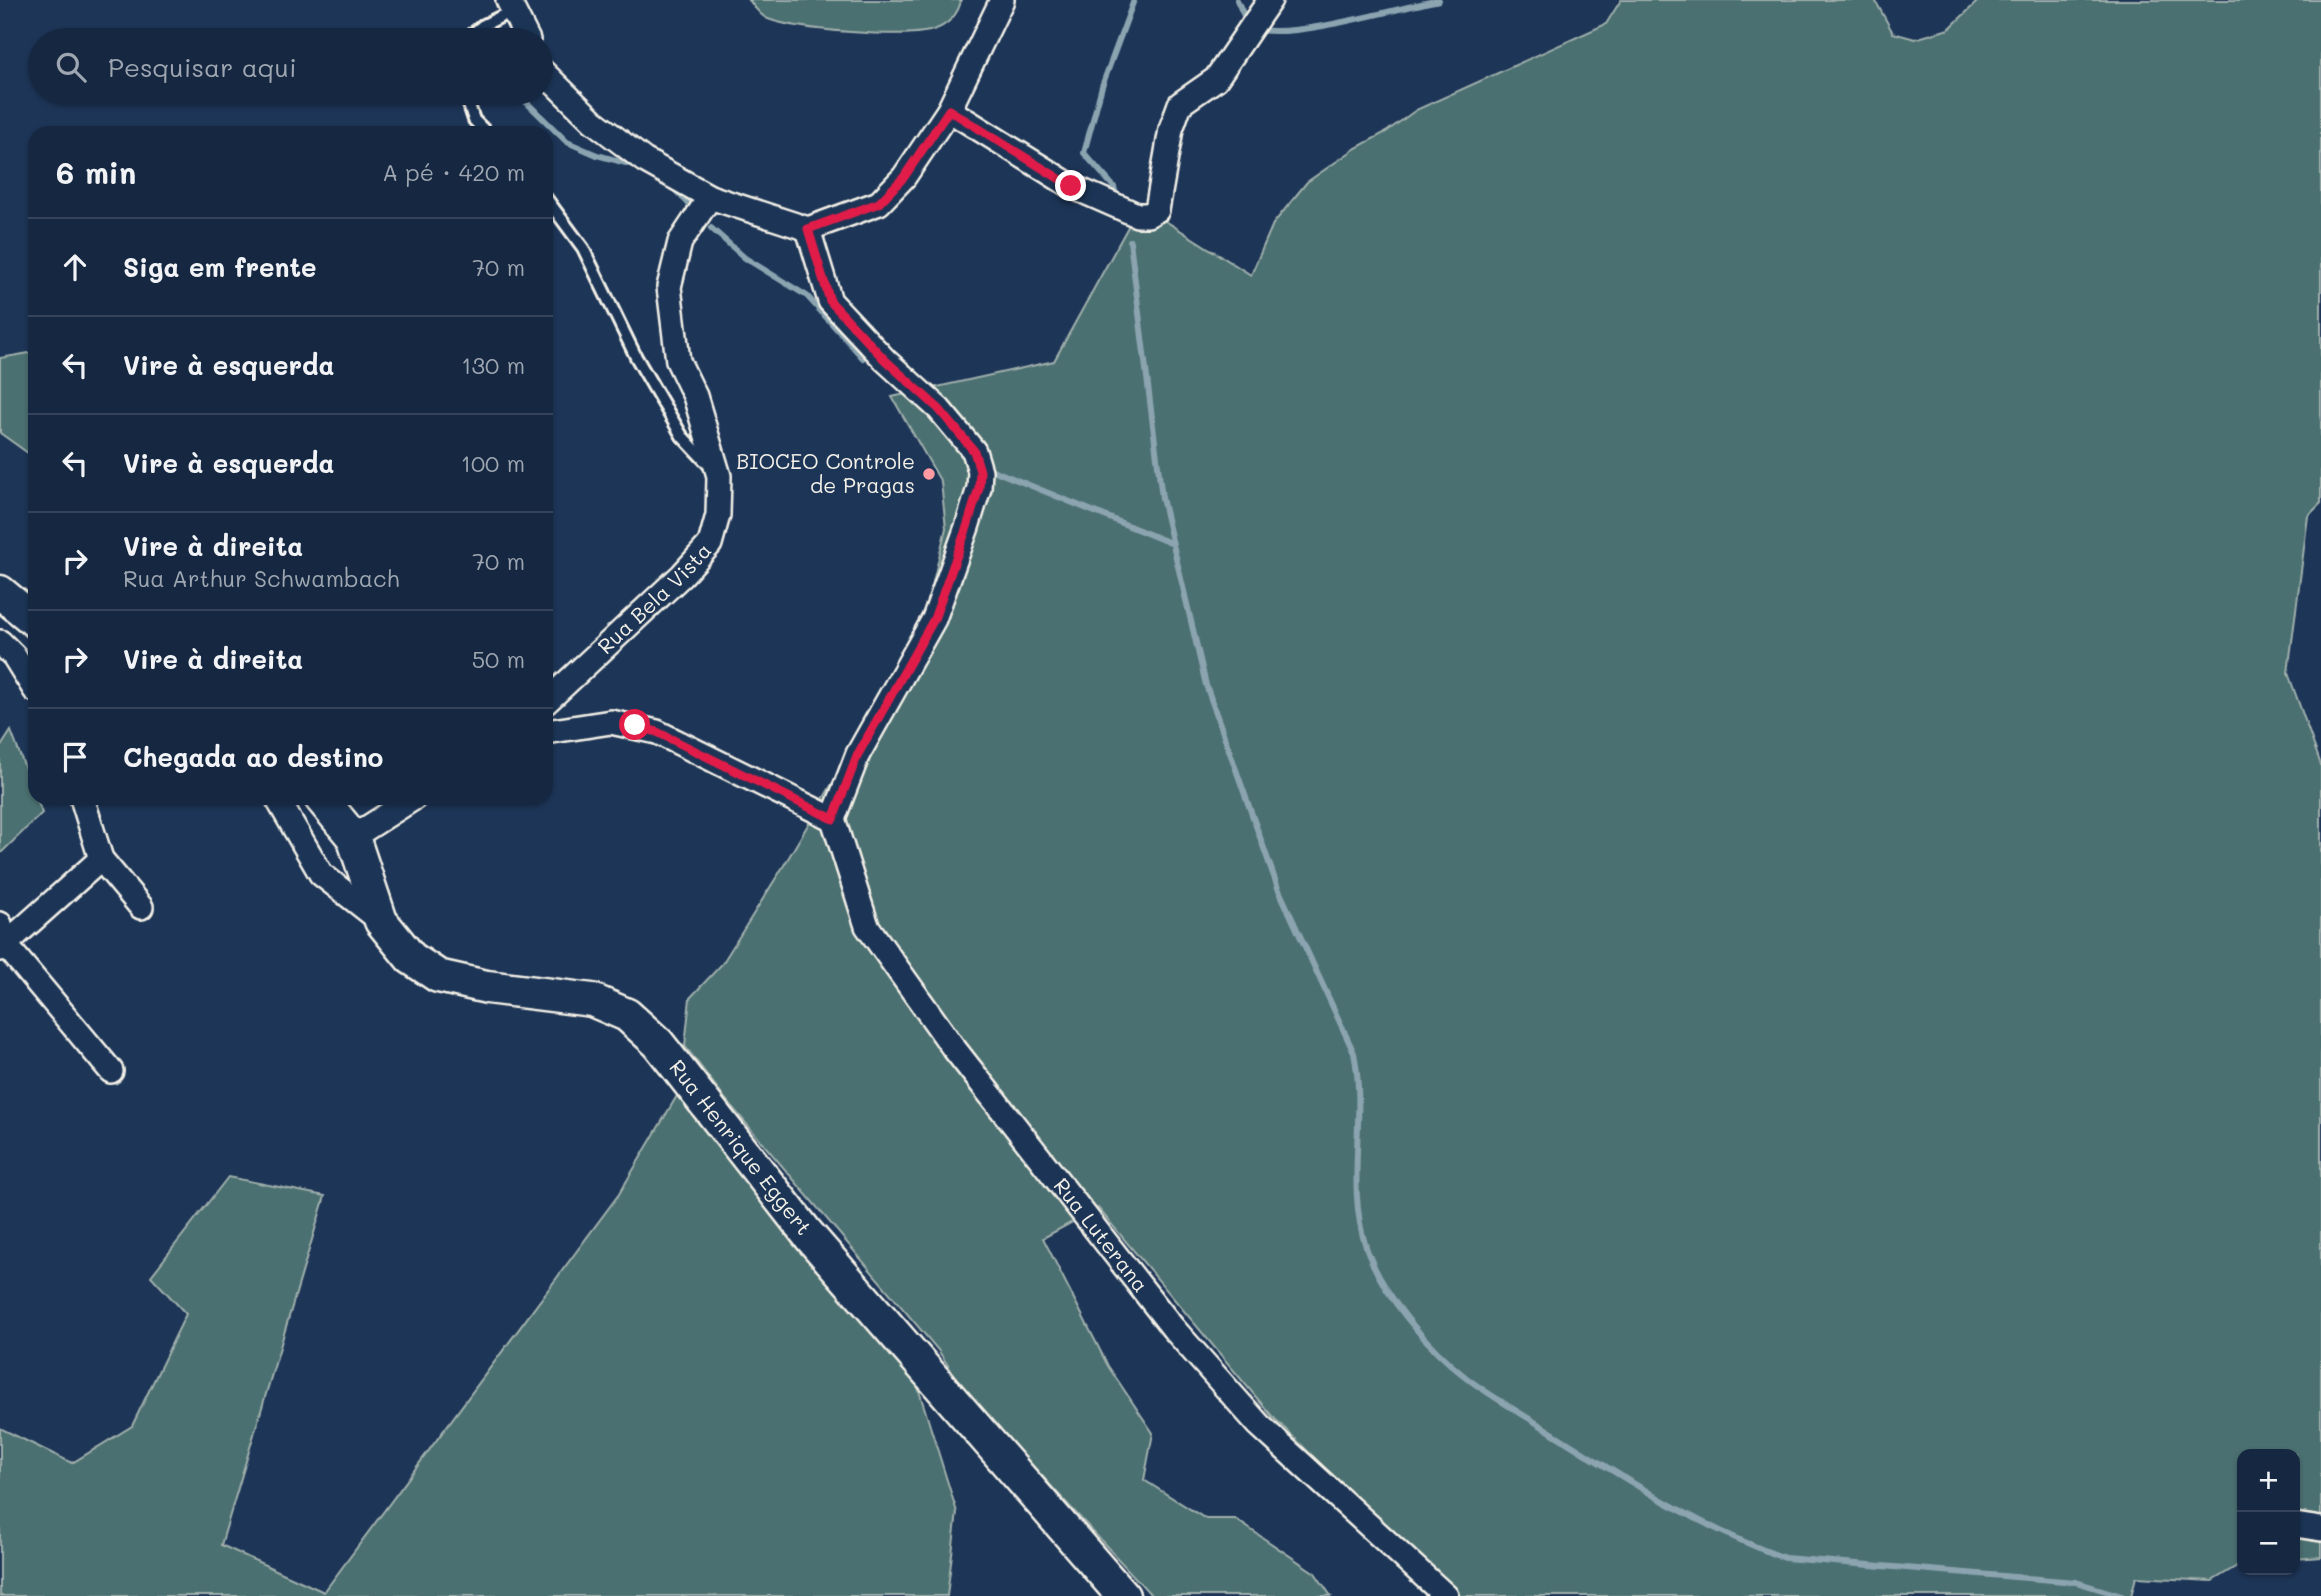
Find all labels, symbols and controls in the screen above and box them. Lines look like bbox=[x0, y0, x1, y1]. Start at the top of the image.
search box bbox=[28, 28, 553, 105]
icon: search bbox=[52, 48, 90, 86]
text: Pesquisar aqui bbox=[108, 50, 297, 84]
text: 6 min bbox=[56, 152, 136, 192]
text: A pé · 420 m bbox=[382, 157, 525, 187]
route end bbox=[1055, 170, 1086, 201]
icon: ahead bbox=[56, 248, 94, 286]
text: Siga em frente bbox=[123, 250, 317, 284]
text: 70 m bbox=[472, 252, 525, 282]
icon: left bbox=[56, 346, 94, 384]
text: Vire à esquerda bbox=[123, 348, 334, 382]
text: 130 m bbox=[461, 350, 525, 380]
icon: left bbox=[56, 444, 94, 482]
text: Vire à esquerda bbox=[123, 446, 334, 480]
place label: BIOCEO Controle de Pragas bbox=[736, 447, 915, 498]
text: 100 m bbox=[461, 448, 525, 478]
marker: BIOCEO Controle de Pragas bbox=[921, 466, 937, 482]
text: Vire à direita bbox=[123, 529, 303, 563]
street label: Rua Bela Vista bbox=[591, 537, 716, 659]
icon: right bbox=[56, 542, 94, 580]
text: 70 m bbox=[472, 546, 525, 576]
text: Rua Arthur Schwambach bbox=[123, 563, 399, 593]
icon: right bbox=[56, 640, 94, 678]
text: Vire à direita bbox=[123, 642, 303, 676]
text: 50 m bbox=[472, 644, 525, 674]
route start bbox=[619, 709, 650, 740]
icon: arrive bbox=[56, 738, 94, 776]
text: Chegada ao destino bbox=[123, 740, 383, 774]
street label: Rua Henrique Eggert bbox=[664, 1054, 818, 1240]
street label: Rua Luterana bbox=[1049, 1172, 1155, 1297]
map controls bbox=[2237, 1449, 2300, 1575]
button: + bbox=[2237, 1449, 2300, 1512]
button: − bbox=[2237, 1512, 2300, 1575]

